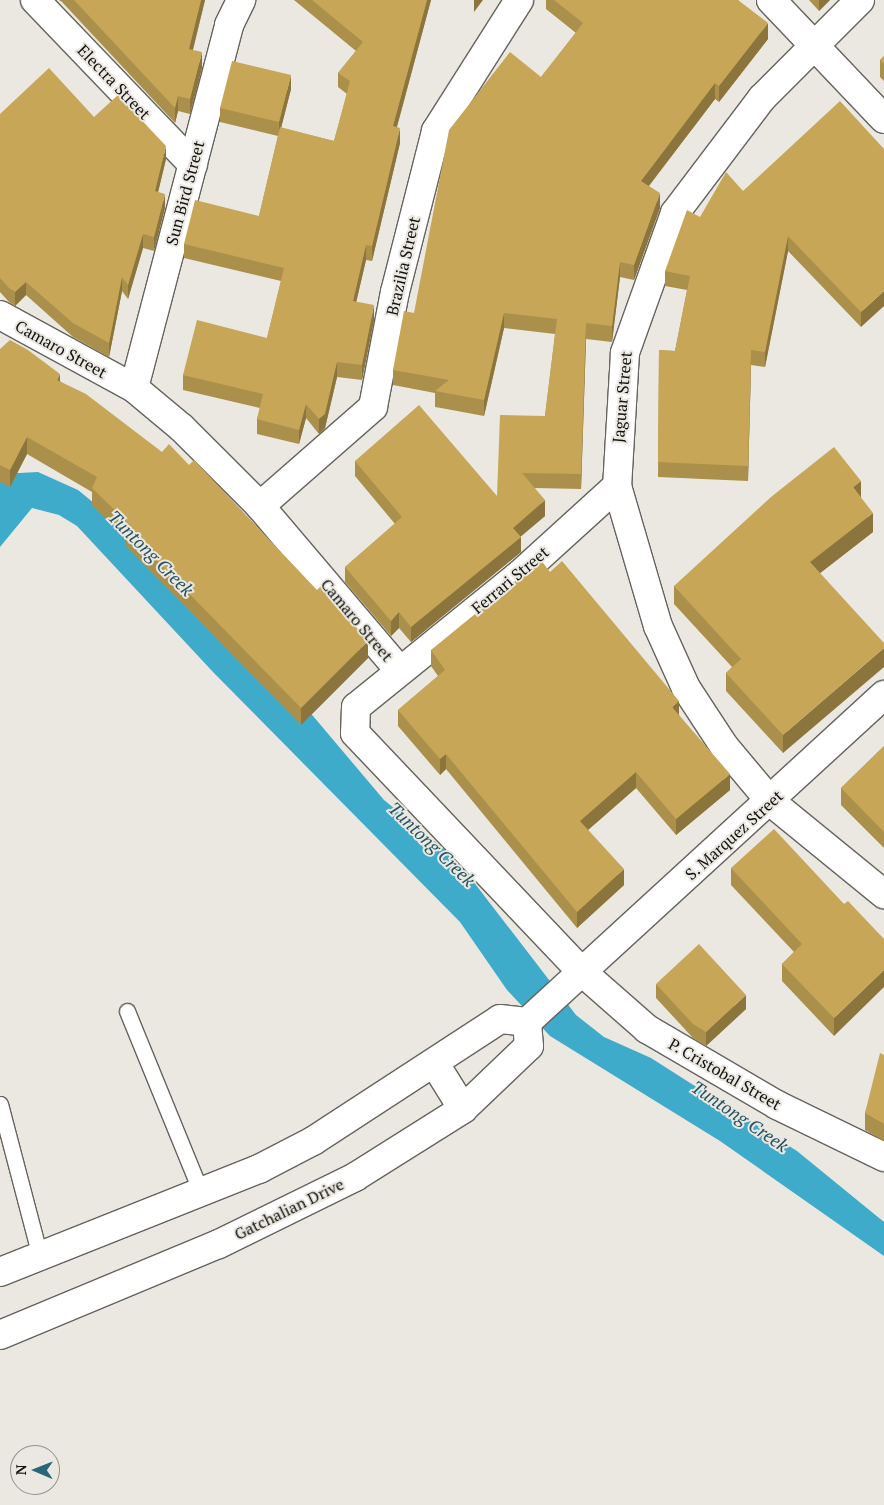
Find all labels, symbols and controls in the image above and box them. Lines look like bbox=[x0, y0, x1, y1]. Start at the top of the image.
street label: Electra Street bbox=[74, 41, 154, 123]
street label: Sun Bird Street bbox=[162, 139, 208, 247]
street label: Brazilia Street bbox=[382, 215, 424, 317]
street label: Camaro Street bbox=[12, 316, 110, 382]
street label: Jaguar Street bbox=[608, 350, 636, 444]
water label: Tuntong Creek bbox=[104, 506, 198, 600]
street label: Ferrari Street bbox=[468, 542, 552, 618]
street label: Camaro Street bbox=[317, 575, 397, 665]
street label: S. Marquez Street bbox=[681, 786, 787, 884]
water label: Tuntong Creek bbox=[384, 797, 480, 891]
street label: P. Cristobal Street bbox=[665, 1034, 785, 1114]
water label: Tuntong Creek bbox=[688, 1076, 792, 1156]
street label: Gatchalian Drive bbox=[231, 1174, 347, 1244]
north arrow bbox=[10, 1445, 60, 1495]
text: N bbox=[11, 1464, 30, 1475]

